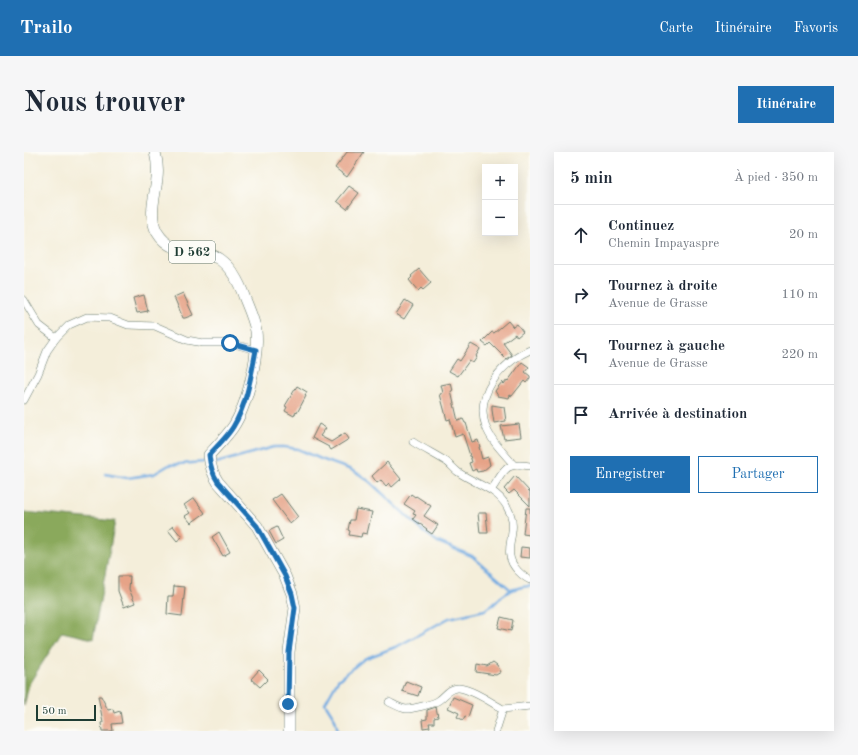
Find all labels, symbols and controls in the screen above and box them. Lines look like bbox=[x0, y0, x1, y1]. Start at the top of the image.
text: Trailo bbox=[20, 19, 73, 38]
text: Carte bbox=[659, 21, 693, 35]
text: Itinéraire bbox=[715, 21, 772, 35]
text: Favoris bbox=[794, 21, 838, 35]
button: Itinéraire bbox=[738, 86, 834, 123]
text: Nous trouver bbox=[24, 90, 185, 118]
map controls bbox=[482, 164, 518, 236]
button: + bbox=[482, 164, 518, 200]
text: 5 min bbox=[570, 170, 613, 187]
text: À pied · 350 m bbox=[734, 171, 818, 184]
button: − bbox=[482, 200, 518, 236]
text: Continuez bbox=[608, 219, 674, 234]
icon: ahead bbox=[570, 224, 592, 246]
text: 20 m bbox=[789, 228, 818, 241]
text: Chemin Impayaspre bbox=[608, 237, 719, 250]
road number: D 562 bbox=[169, 241, 215, 263]
text: Tournez à droite bbox=[608, 279, 718, 294]
icon: right bbox=[570, 284, 592, 306]
text: 110 m bbox=[781, 288, 818, 301]
text: Avenue de Grasse bbox=[608, 297, 708, 310]
route start bbox=[221, 334, 239, 352]
text: Tournez à gauche bbox=[608, 339, 725, 354]
icon: left bbox=[570, 344, 592, 366]
text: 220 m bbox=[781, 348, 818, 361]
text: Avenue de Grasse bbox=[608, 357, 708, 370]
icon: arrive bbox=[570, 404, 592, 426]
text: Arrivée à destination bbox=[608, 407, 747, 422]
button: Enregistrer bbox=[570, 456, 690, 493]
button: Partager bbox=[698, 456, 818, 493]
route end bbox=[279, 695, 297, 713]
scale bar bbox=[36, 703, 96, 722]
text: 50 m bbox=[42, 706, 67, 717]

